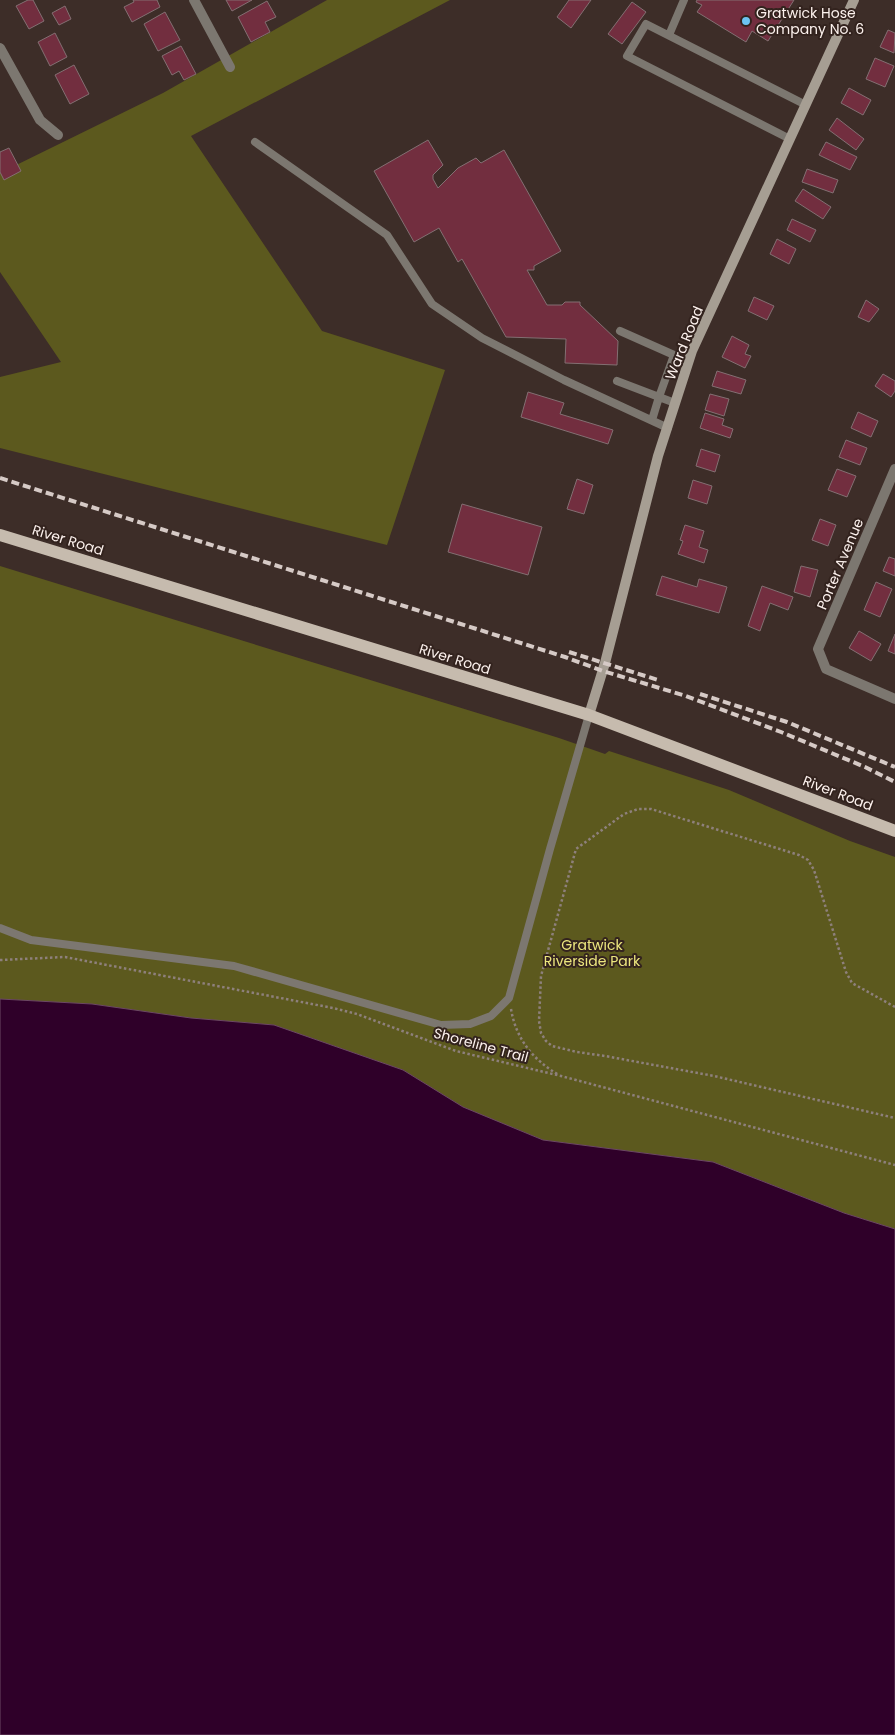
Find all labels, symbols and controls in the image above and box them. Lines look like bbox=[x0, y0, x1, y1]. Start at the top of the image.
place label: Gratwick Hose Company No. 6 bbox=[756, 3, 864, 39]
marker: Gratwick Hose Company No. 6 bbox=[740, 15, 752, 27]
street label: Ward Road bbox=[660, 303, 708, 383]
street label: Porter Avenue bbox=[812, 515, 868, 613]
street label: River Road bbox=[30, 520, 106, 560]
street label: River Road bbox=[417, 639, 493, 679]
street label: River Road bbox=[800, 770, 876, 816]
park label: Gratwick Riverside Park bbox=[544, 935, 641, 971]
street label: Shoreline Trail bbox=[431, 1023, 531, 1067]

